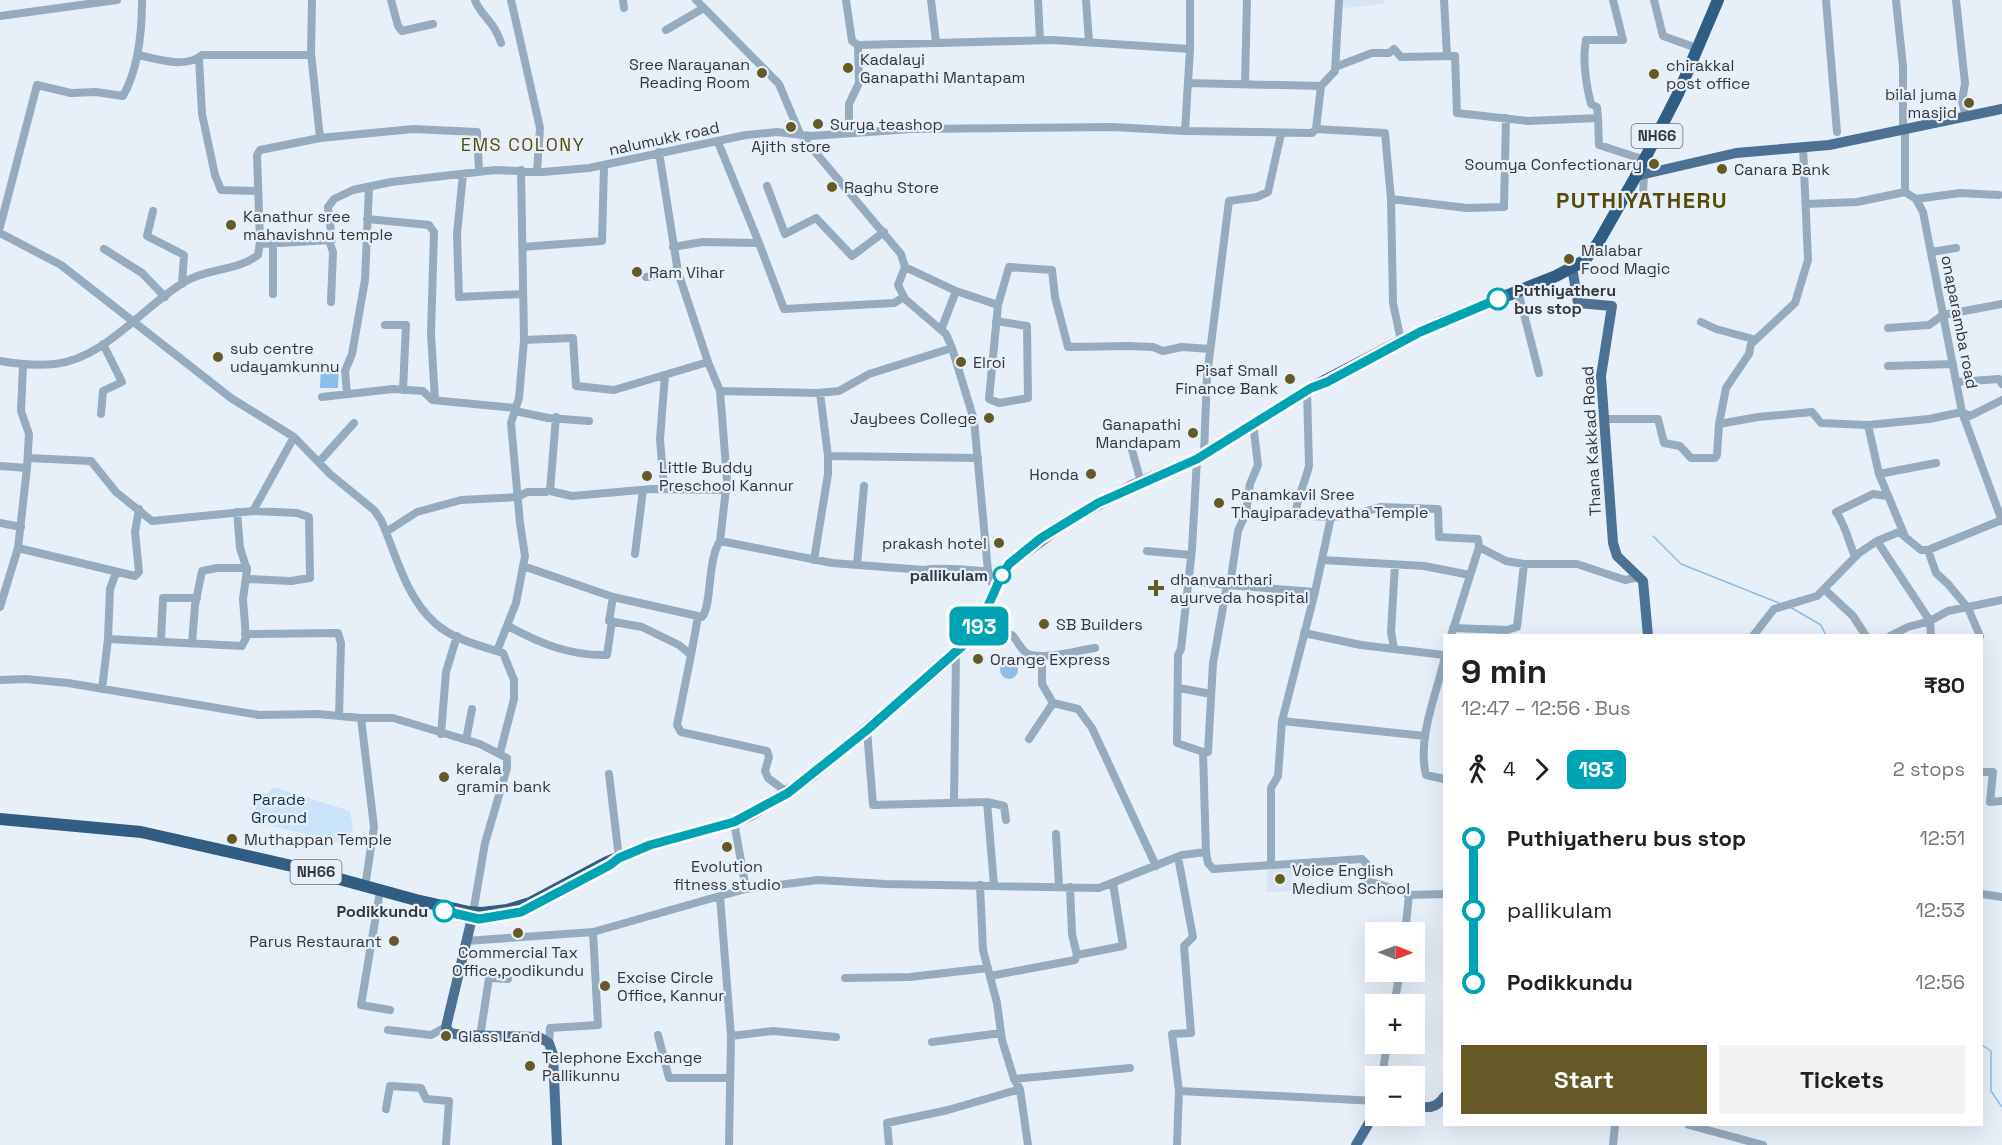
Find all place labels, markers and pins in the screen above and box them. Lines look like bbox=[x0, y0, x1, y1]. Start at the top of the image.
place label: Kadalayi Ganapathi Mantapam bbox=[860, 49, 1025, 88]
place label: Sree Narayanan Reading Room bbox=[629, 54, 750, 93]
place label: chirakkal post office bbox=[1666, 55, 1750, 94]
marker: Kadalayi Ganapathi Mantapam bbox=[841, 61, 855, 75]
marker: Sree Narayanan Reading Room bbox=[755, 66, 769, 80]
marker: chirakkal post office bbox=[1647, 67, 1661, 81]
place label: bilal juma masjid bbox=[1885, 84, 1957, 123]
marker: bilal juma masjid bbox=[1962, 96, 1976, 110]
place label: Surya teashop bbox=[830, 114, 943, 135]
marker: Surya teashop bbox=[811, 117, 825, 131]
marker: Ajith store bbox=[784, 120, 798, 134]
place label: Ajith store bbox=[751, 136, 831, 157]
place label: Soumya Confectionary bbox=[1465, 154, 1642, 175]
marker: Soumya Confectionary bbox=[1647, 157, 1661, 171]
place label: Canara Bank bbox=[1734, 159, 1830, 180]
marker: Canara Bank bbox=[1715, 162, 1729, 176]
place label: Raghu Store bbox=[844, 177, 939, 198]
marker: Raghu Store bbox=[825, 180, 839, 194]
place label: Kanathur sree mahavishnu temple bbox=[243, 206, 393, 245]
marker: Kanathur sree mahavishnu temple bbox=[224, 218, 238, 232]
place label: Malabar Food Magic bbox=[1581, 240, 1670, 279]
marker: Malabar Food Magic bbox=[1562, 252, 1576, 266]
place label: Ram Vihar bbox=[649, 262, 725, 283]
marker: Ram Vihar bbox=[630, 265, 644, 279]
place label: Puthiyatheru bus stop bbox=[1514, 280, 1616, 319]
marker: Puthiyatheru bus stop bbox=[1487, 288, 1509, 310]
place label: sub centre udayamkunnu bbox=[230, 338, 340, 377]
marker: sub centre udayamkunnu bbox=[211, 350, 225, 364]
place label: Elroi bbox=[973, 352, 1005, 373]
marker: Elroi bbox=[954, 355, 968, 369]
place label: Pisaf Small Finance Bank bbox=[1175, 360, 1278, 399]
marker: Pisaf Small Finance Bank bbox=[1283, 372, 1297, 386]
place label: Jaybees College bbox=[850, 408, 977, 429]
marker: Jaybees College bbox=[982, 411, 996, 425]
place label: Ganapathi Mandapam bbox=[1095, 414, 1181, 453]
marker: Ganapathi Mandapam bbox=[1186, 426, 1200, 440]
place label: Little Buddy Preschool Kannur bbox=[659, 457, 794, 496]
place label: Honda bbox=[1029, 464, 1079, 485]
marker: Honda bbox=[1084, 467, 1098, 481]
marker: Little Buddy Preschool Kannur bbox=[640, 469, 654, 483]
place label: Panamkavil Sree Thayiparadevatha Temple bbox=[1231, 484, 1429, 523]
marker: Panamkavil Sree Thayiparadevatha Temple bbox=[1212, 496, 1226, 510]
place label: prakash hotel bbox=[882, 533, 987, 554]
marker: prakash hotel bbox=[992, 536, 1006, 550]
place label: pallikulam bbox=[910, 565, 988, 586]
marker: pallikulam bbox=[993, 566, 1011, 584]
place label: dhanvanthari ayurveda hospital bbox=[1170, 569, 1309, 608]
marker: dhanvanthari ayurveda hospital bbox=[1147, 579, 1165, 597]
place label: SB Builders bbox=[1056, 614, 1143, 635]
marker: SB Builders bbox=[1037, 617, 1051, 631]
place label: Orange Express bbox=[990, 649, 1110, 670]
marker: Orange Express bbox=[971, 652, 985, 666]
place label: kerala gramin bank bbox=[456, 758, 551, 797]
marker: kerala gramin bank bbox=[437, 770, 451, 784]
place label: Muthappan Temple bbox=[244, 829, 392, 850]
marker: Muthappan Temple bbox=[225, 832, 239, 846]
marker: Evolution fitness studio bbox=[720, 840, 734, 854]
place label: Evolution fitness studio bbox=[673, 856, 781, 895]
place label: Voice English Medium School bbox=[1292, 860, 1410, 899]
marker: Voice English Medium School bbox=[1273, 872, 1287, 886]
marker: Podikkundu bbox=[433, 900, 455, 922]
place label: Podikkundu bbox=[336, 901, 428, 922]
marker: Commercial Tax Office,podikundu bbox=[511, 926, 525, 940]
place label: Parus Restaurant bbox=[249, 931, 382, 952]
marker: Parus Restaurant bbox=[387, 934, 401, 948]
place label: Commercial Tax Office,podikundu bbox=[452, 942, 584, 981]
place label: Excise Circle Office, Kannur bbox=[617, 967, 724, 1006]
marker: Excise Circle Office, Kannur bbox=[598, 979, 612, 993]
place label: Glass Land bbox=[458, 1026, 541, 1047]
marker: Glass Land bbox=[439, 1029, 453, 1043]
place label: Telephone Exchange Pallikunnu bbox=[542, 1047, 702, 1086]
marker: Telephone Exchange Pallikunnu bbox=[523, 1059, 537, 1073]

